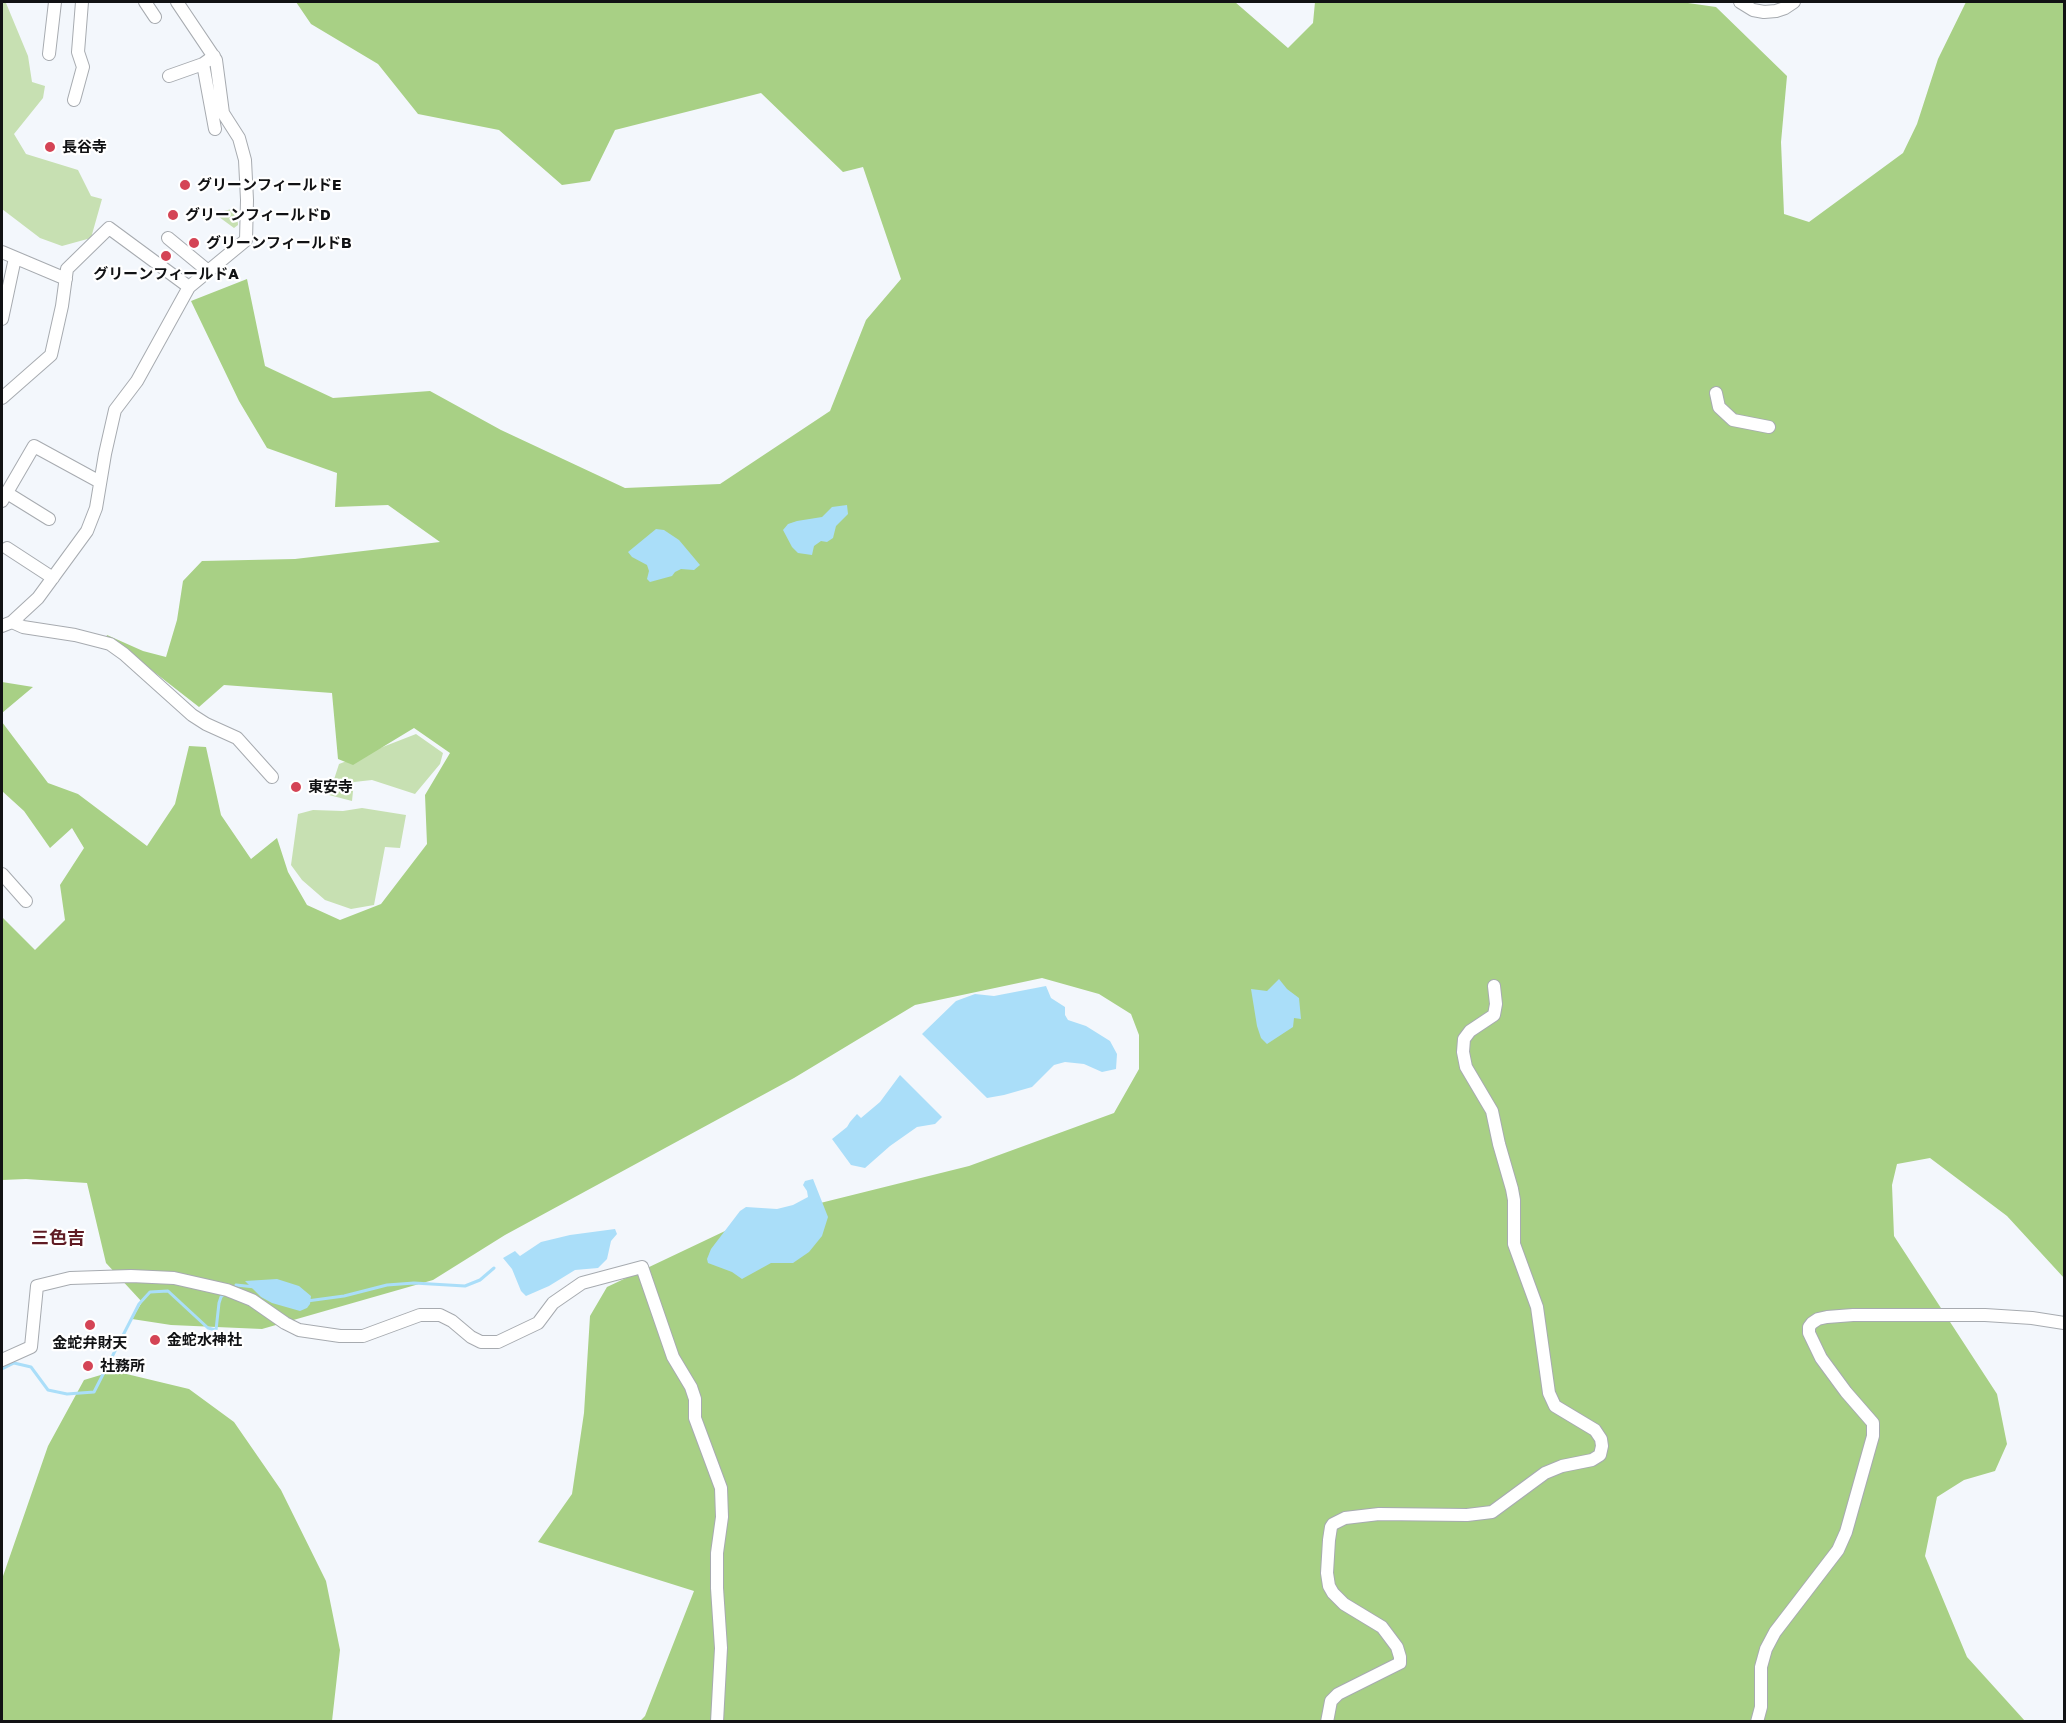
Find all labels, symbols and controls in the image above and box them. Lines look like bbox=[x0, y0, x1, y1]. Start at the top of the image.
place label: 長谷寺 bbox=[62, 138, 107, 156]
marker: 長谷寺 bbox=[43, 140, 57, 154]
place label: グリーンフィールドE bbox=[197, 176, 341, 194]
marker: グリーンフィールドE bbox=[178, 178, 192, 192]
place label: グリーンフィールドD bbox=[185, 206, 331, 224]
marker: グリーンフィールドD bbox=[166, 208, 180, 222]
place label: グリーンフィールドB bbox=[206, 234, 352, 252]
marker: グリーンフィールドB bbox=[187, 236, 201, 250]
marker: グリーンフィールドA bbox=[159, 249, 173, 263]
place label: グリーンフィールドA bbox=[93, 265, 239, 283]
place label: 東安寺 bbox=[308, 778, 353, 796]
marker: 東安寺 bbox=[289, 780, 303, 794]
district label: 三色吉 bbox=[31, 1227, 85, 1249]
marker: 金蛇弁財天 bbox=[83, 1318, 97, 1332]
place label: 金蛇水神社 bbox=[167, 1331, 242, 1349]
marker: 金蛇水神社 bbox=[148, 1333, 162, 1347]
place label: 金蛇弁財天 bbox=[53, 1334, 127, 1352]
place label: 社務所 bbox=[100, 1357, 145, 1375]
marker: 社務所 bbox=[81, 1359, 95, 1373]

